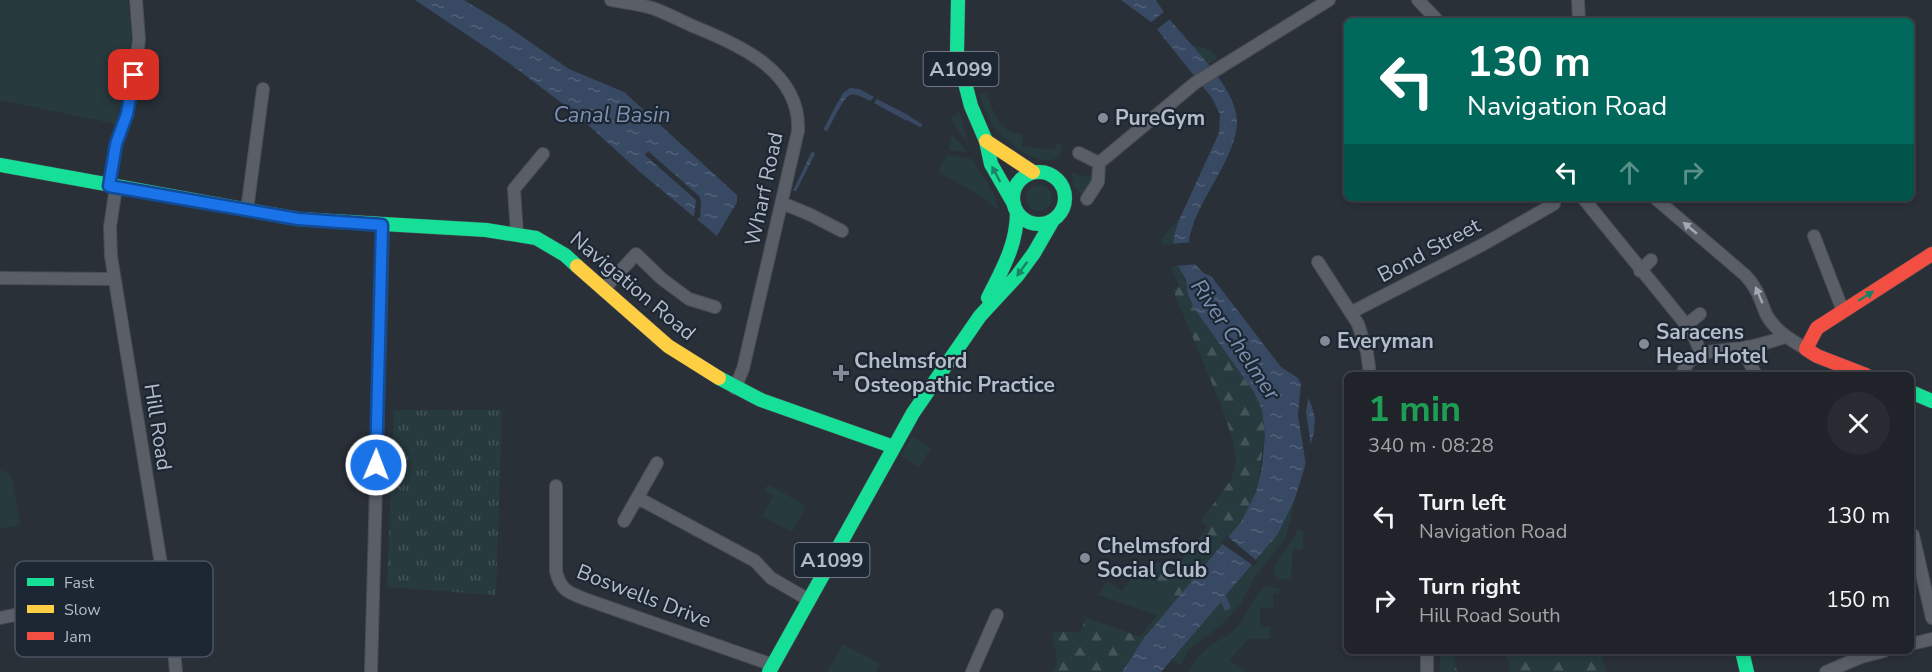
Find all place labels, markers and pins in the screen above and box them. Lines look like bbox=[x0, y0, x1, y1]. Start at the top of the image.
pin bbox=[108, 49, 159, 100]
place label: PureGym bbox=[1115, 104, 1205, 132]
marker: PureGym bbox=[1096, 111, 1110, 125]
place label: Saracens Head Hotel bbox=[1656, 318, 1768, 370]
place label: Everyman bbox=[1337, 327, 1434, 355]
marker: Everyman bbox=[1318, 334, 1332, 348]
marker: Saracens Head Hotel bbox=[1637, 337, 1651, 351]
place label: Chelmsford Osteopathic Practice bbox=[854, 347, 1055, 399]
marker: Chelmsford Osteopathic Practice bbox=[832, 364, 850, 382]
place label: Chelmsford Social Club bbox=[1097, 532, 1210, 584]
marker: Chelmsford Social Club bbox=[1078, 551, 1092, 565]

